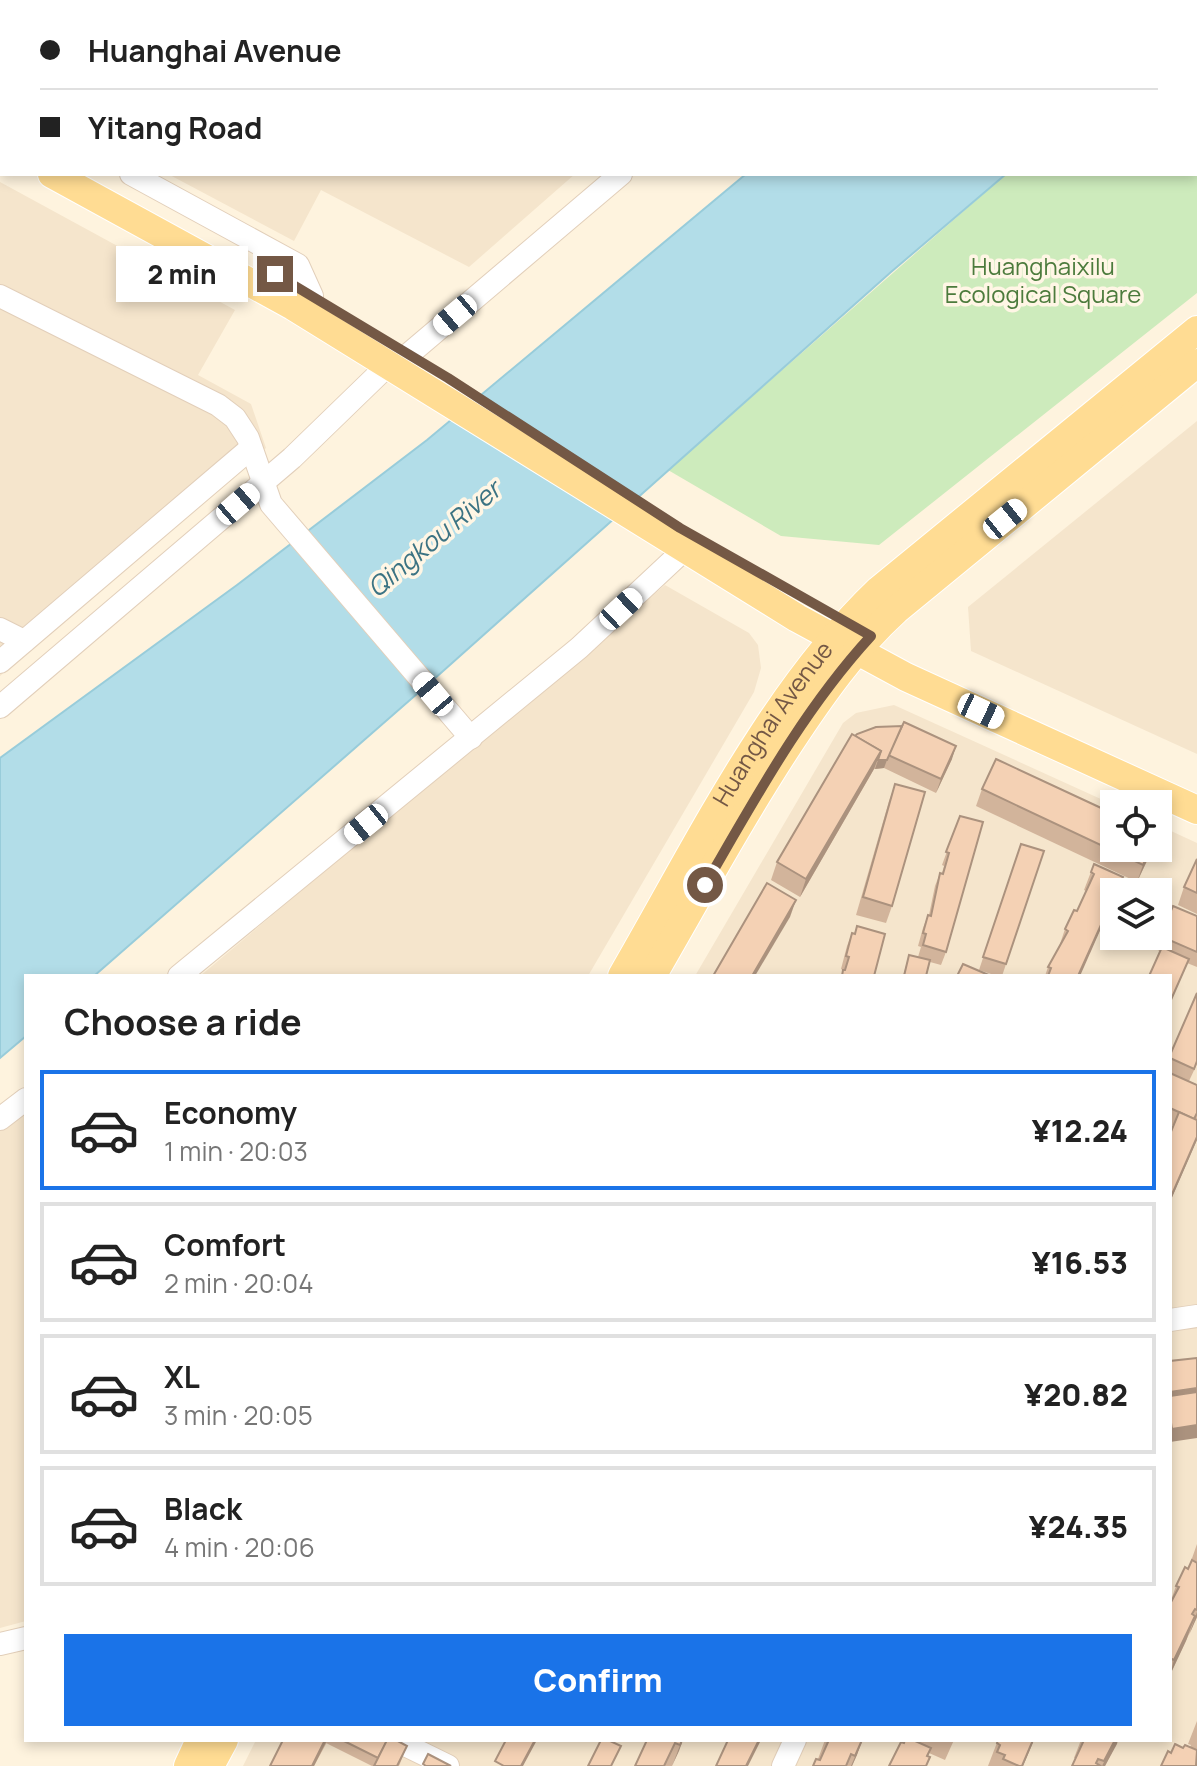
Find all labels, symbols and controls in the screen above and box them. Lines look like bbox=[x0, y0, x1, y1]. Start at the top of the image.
text: Huanghai Avenue bbox=[88, 30, 342, 71]
text: Yitang Road bbox=[88, 107, 262, 148]
callout: 2 min bbox=[115, 246, 247, 302]
park label: Huanghaixilu Ecological Square bbox=[945, 249, 1141, 310]
text: 2 min bbox=[148, 256, 216, 292]
route end bbox=[257, 256, 293, 292]
car bbox=[429, 290, 481, 340]
water label: Qingkou River bbox=[359, 469, 511, 605]
car bbox=[212, 479, 264, 529]
car bbox=[979, 495, 1031, 543]
car bbox=[595, 584, 647, 634]
street label: Huanghai Avenue bbox=[704, 634, 840, 812]
car bbox=[408, 668, 458, 720]
car bbox=[954, 690, 1008, 732]
map controls bbox=[1100, 790, 1172, 950]
button: locate bbox=[1100, 790, 1172, 862]
car bbox=[340, 800, 392, 848]
route start bbox=[687, 867, 723, 903]
button: layers bbox=[1100, 878, 1172, 950]
text: Choose a ride bbox=[64, 997, 302, 1046]
text: Economy bbox=[164, 1092, 297, 1133]
icon: car bbox=[68, 1094, 140, 1166]
text: ¥12.24 bbox=[1032, 1110, 1128, 1151]
text: 1 min · 20:03 bbox=[164, 1133, 308, 1169]
text: Comfort bbox=[164, 1224, 286, 1265]
icon: car bbox=[68, 1226, 140, 1298]
text: ¥16.53 bbox=[1032, 1242, 1128, 1283]
text: 2 min · 20:04 bbox=[164, 1265, 314, 1301]
text: XL bbox=[164, 1356, 200, 1397]
icon: car bbox=[68, 1358, 140, 1430]
text: ¥20.82 bbox=[1024, 1374, 1128, 1415]
text: 3 min · 20:05 bbox=[164, 1397, 313, 1433]
text: Black bbox=[164, 1488, 242, 1529]
icon: car bbox=[68, 1490, 140, 1562]
text: ¥24.35 bbox=[1029, 1506, 1128, 1547]
text: 4 min · 20:06 bbox=[164, 1529, 315, 1565]
button: Confirm bbox=[64, 1634, 1132, 1726]

